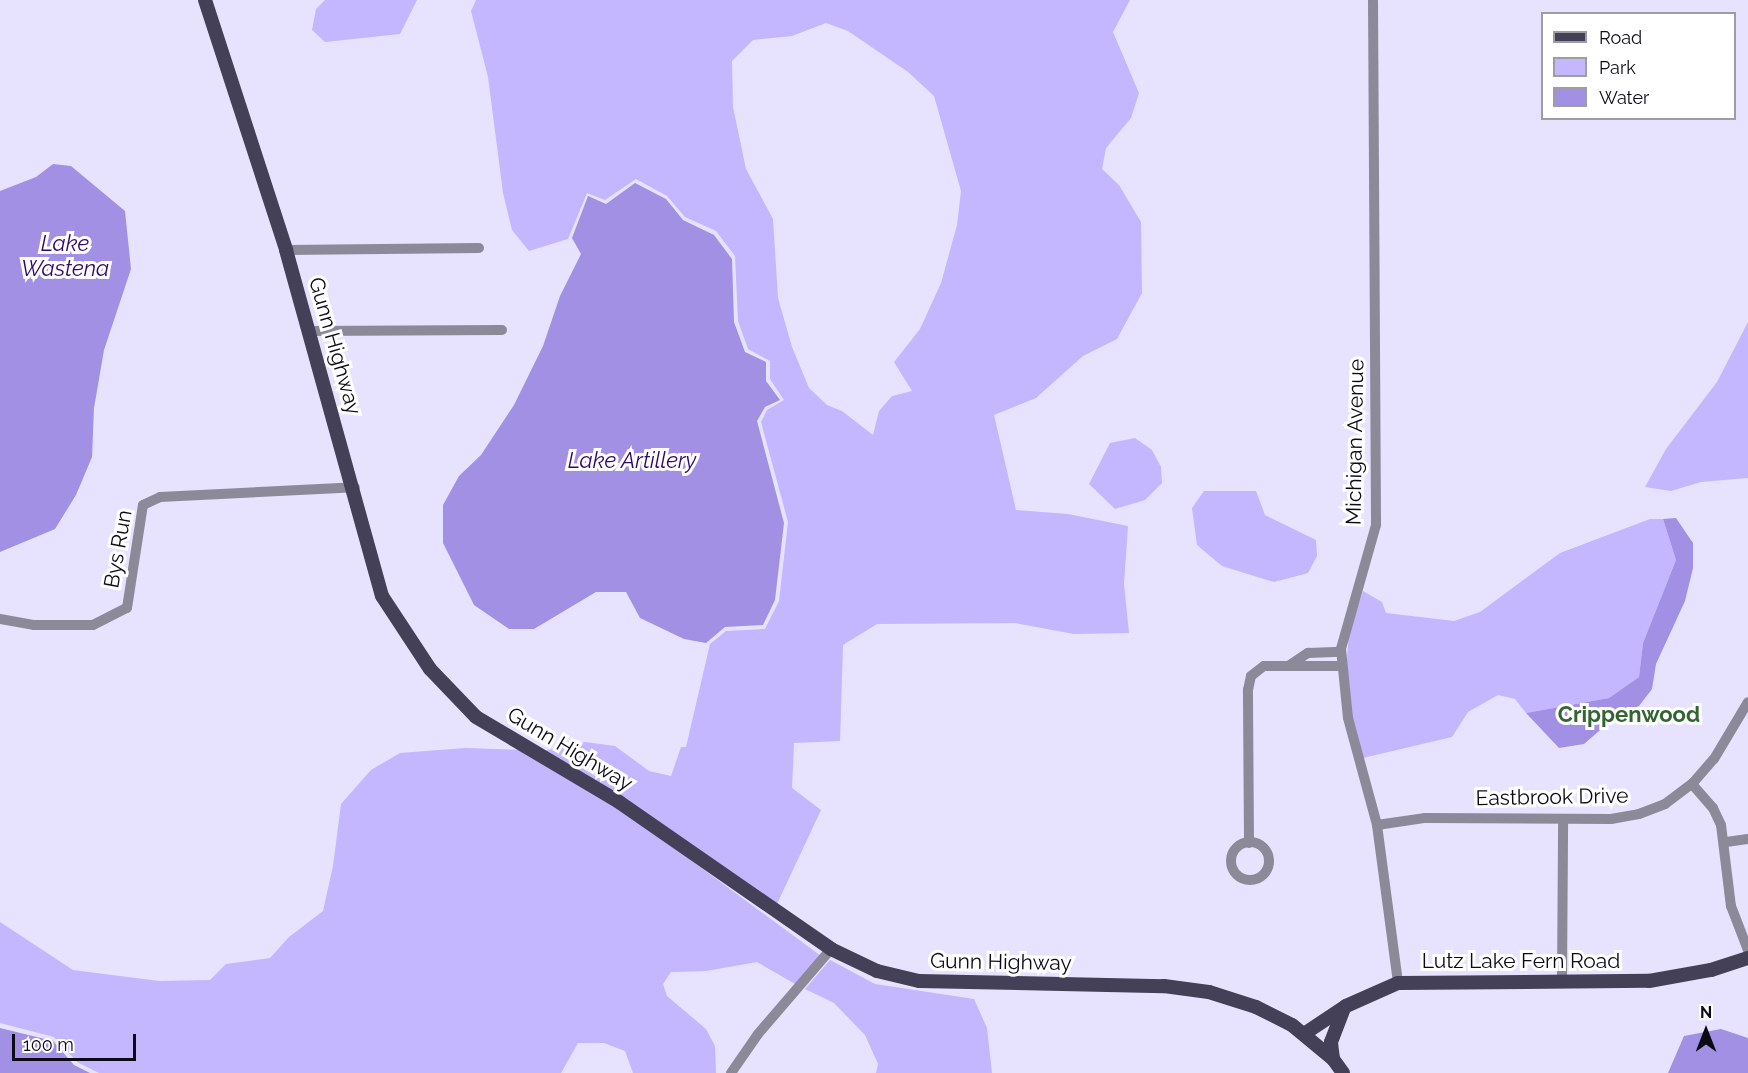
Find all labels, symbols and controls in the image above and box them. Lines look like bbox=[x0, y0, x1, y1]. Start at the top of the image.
legend bbox=[1541, 12, 1736, 120]
text: Road bbox=[1599, 27, 1642, 48]
text: Park bbox=[1599, 57, 1636, 78]
text: Water bbox=[1599, 87, 1649, 108]
water label: Lake Wastena bbox=[21, 230, 109, 282]
street label: Gunn Highway bbox=[303, 274, 367, 418]
street label: Michigan Avenue bbox=[1341, 358, 1369, 526]
water label: Lake Artillery bbox=[568, 448, 696, 474]
street label: Bys Run bbox=[99, 508, 137, 590]
street label: Gunn Highway bbox=[503, 702, 637, 796]
district label: Crippenwood bbox=[1558, 702, 1700, 728]
street label: Eastbrook Drive bbox=[1475, 783, 1629, 811]
street label: Gunn Highway bbox=[930, 948, 1072, 976]
street label: Lutz Lake Fern Road bbox=[1422, 948, 1620, 974]
north arrow bbox=[1676, 1001, 1736, 1061]
text: N bbox=[1700, 1003, 1712, 1022]
scale bar bbox=[15, 1022, 140, 1060]
text: 100 m bbox=[23, 1034, 74, 1055]

